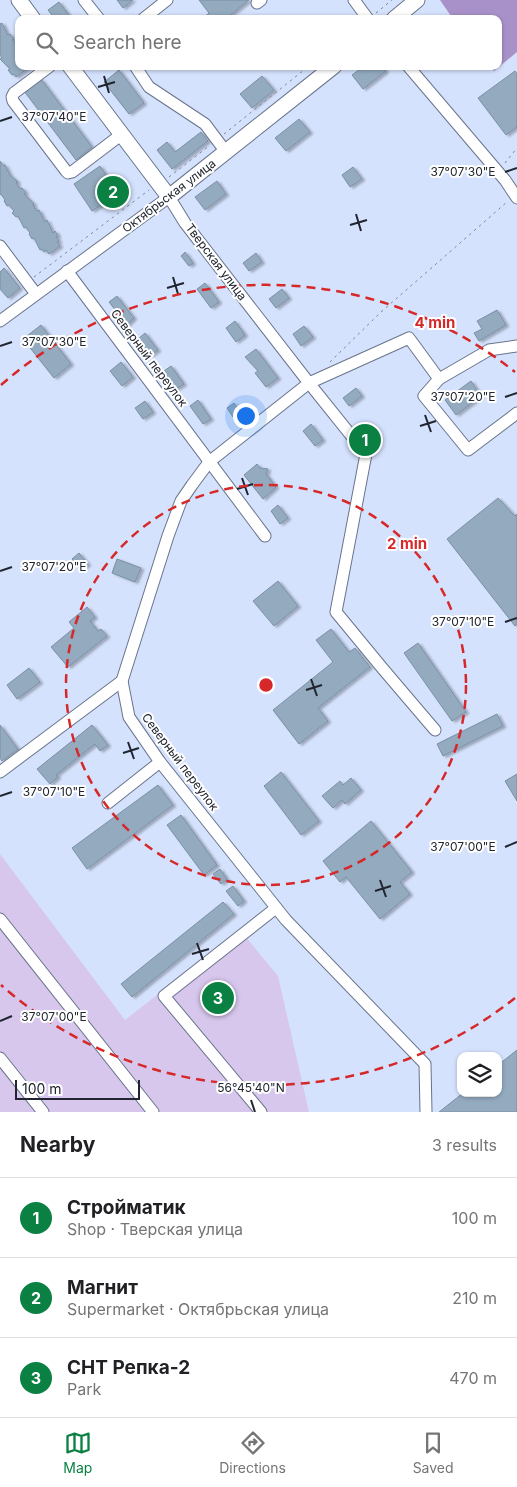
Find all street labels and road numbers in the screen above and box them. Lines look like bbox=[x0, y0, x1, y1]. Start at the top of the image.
street label: Октябрьская улица bbox=[119, 156, 218, 236]
street label: Тверская улица bbox=[183, 220, 250, 303]
street label: Северный переулок bbox=[108, 306, 191, 410]
street label: Северный переулок bbox=[139, 710, 222, 814]

